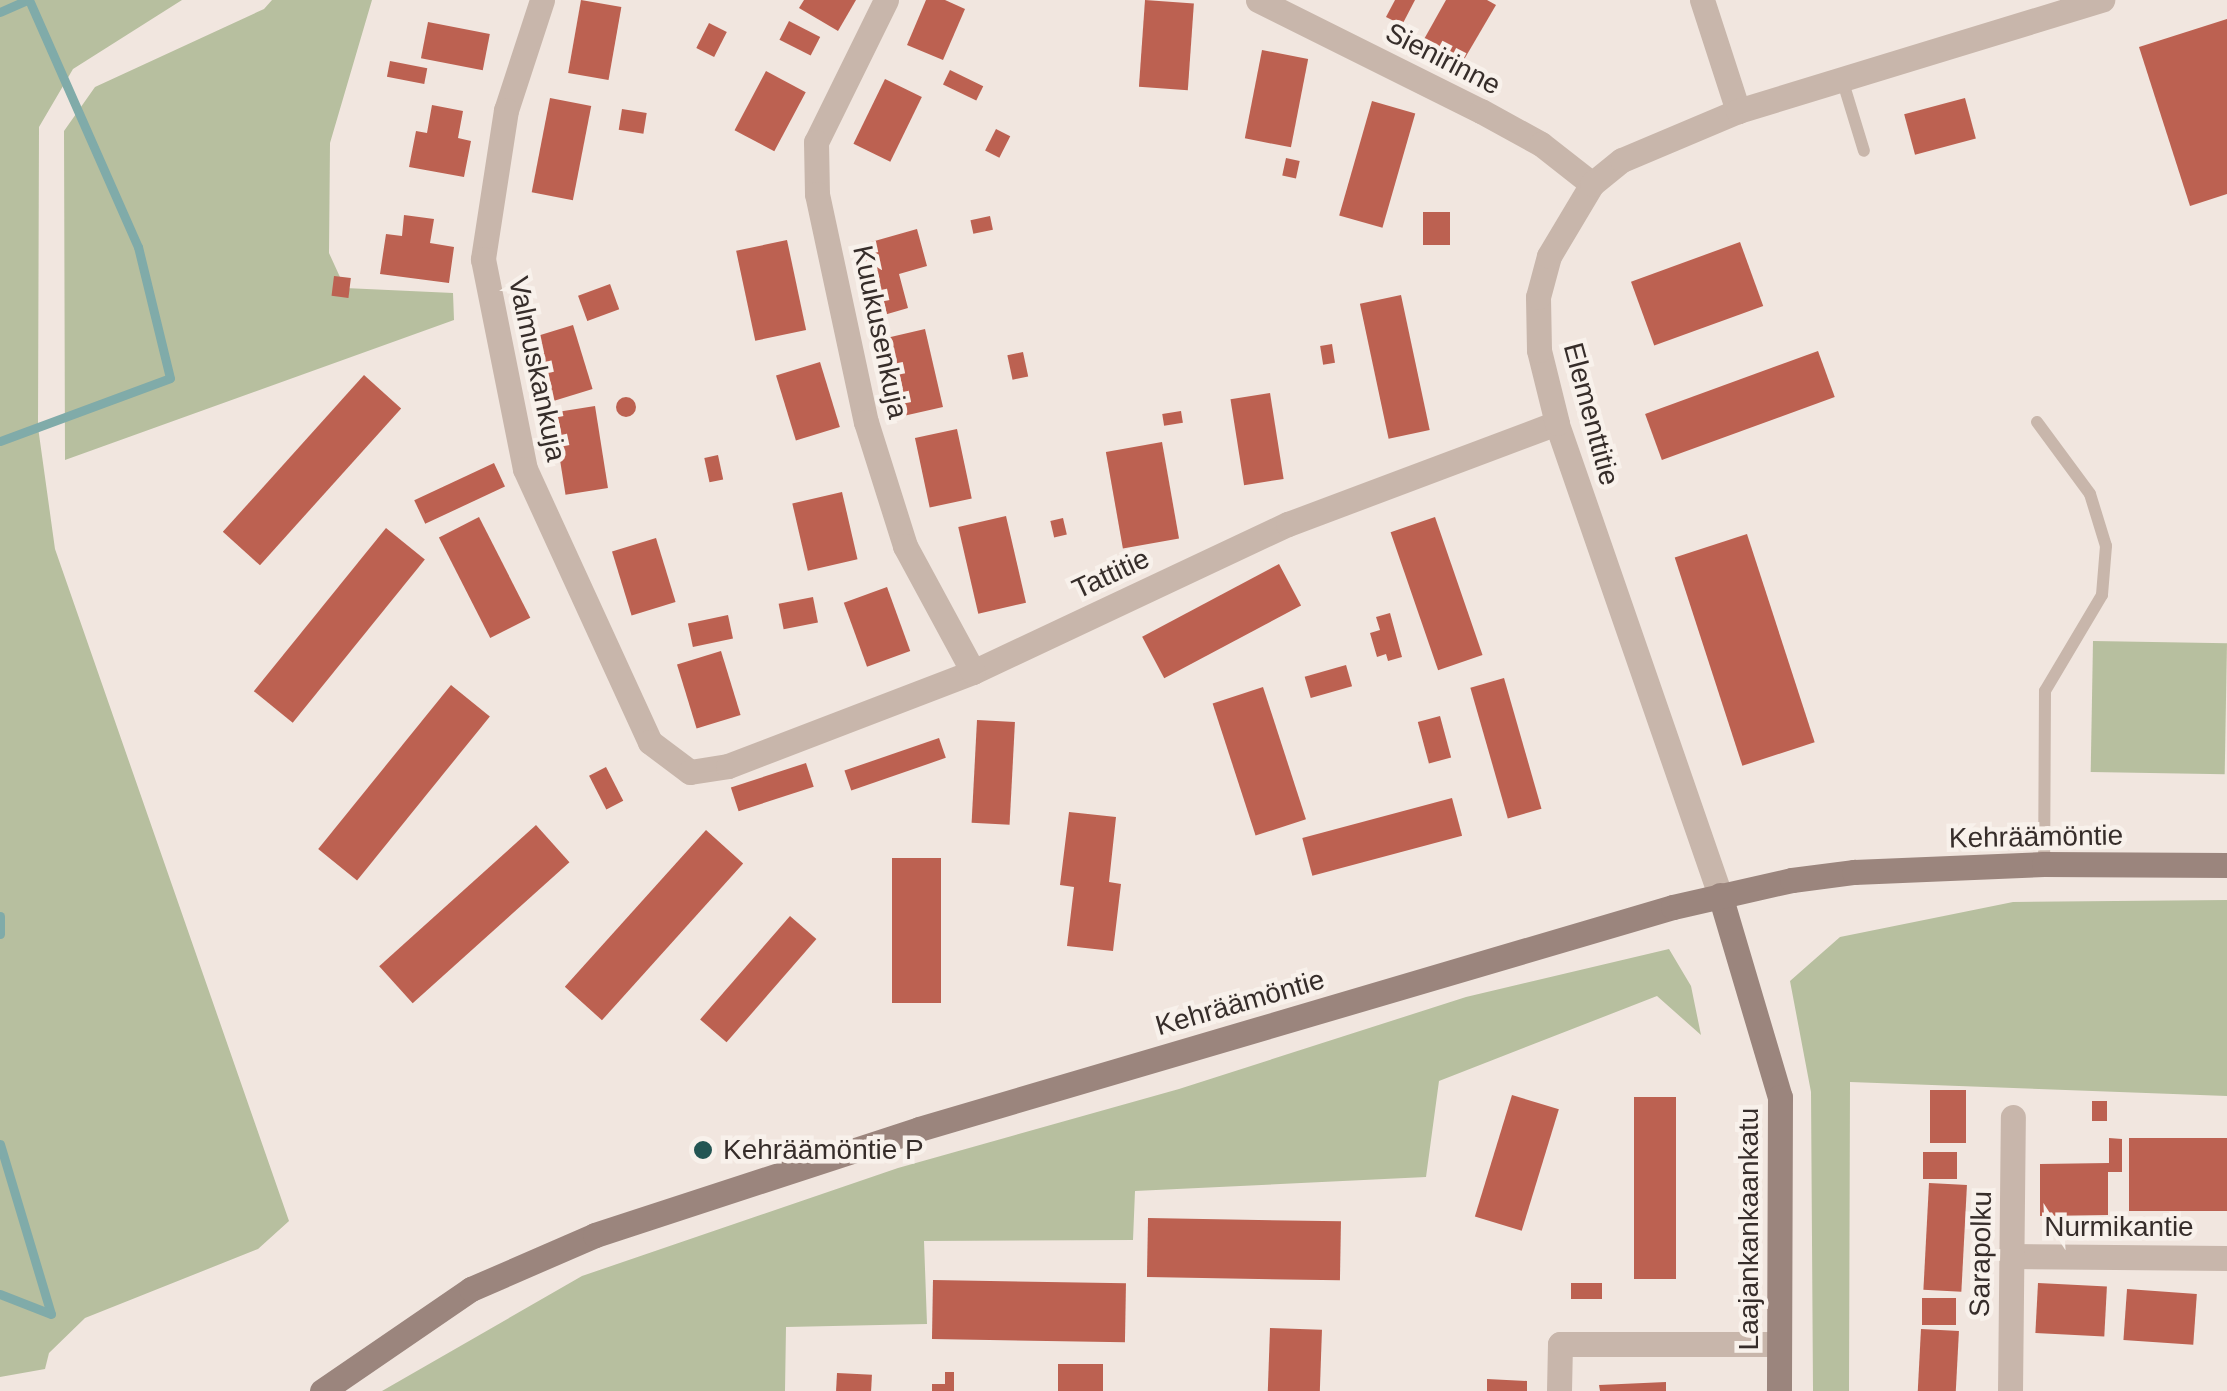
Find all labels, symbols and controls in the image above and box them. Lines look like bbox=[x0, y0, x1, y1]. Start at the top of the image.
street label: Sienirinne bbox=[1380, 16, 1506, 102]
street label: Kuukusenkuja bbox=[845, 242, 915, 422]
street label: Valmuskankuja bbox=[501, 274, 573, 464]
street label: Elementtitie bbox=[1556, 339, 1626, 489]
street label: Tattitie bbox=[1067, 542, 1155, 606]
street label: Kehräämöntie bbox=[1949, 819, 2123, 855]
street label: Kehräämöntie bbox=[1152, 963, 1328, 1043]
street label: Laajankankaankatu bbox=[1732, 1108, 1766, 1350]
place label: Kehräämöntie P bbox=[723, 1133, 924, 1167]
marker: Kehräämöntie P bbox=[692, 1139, 714, 1161]
street label: Sarapolku bbox=[1963, 1191, 1999, 1317]
street label: Nurmikantie bbox=[2044, 1210, 2194, 1244]

